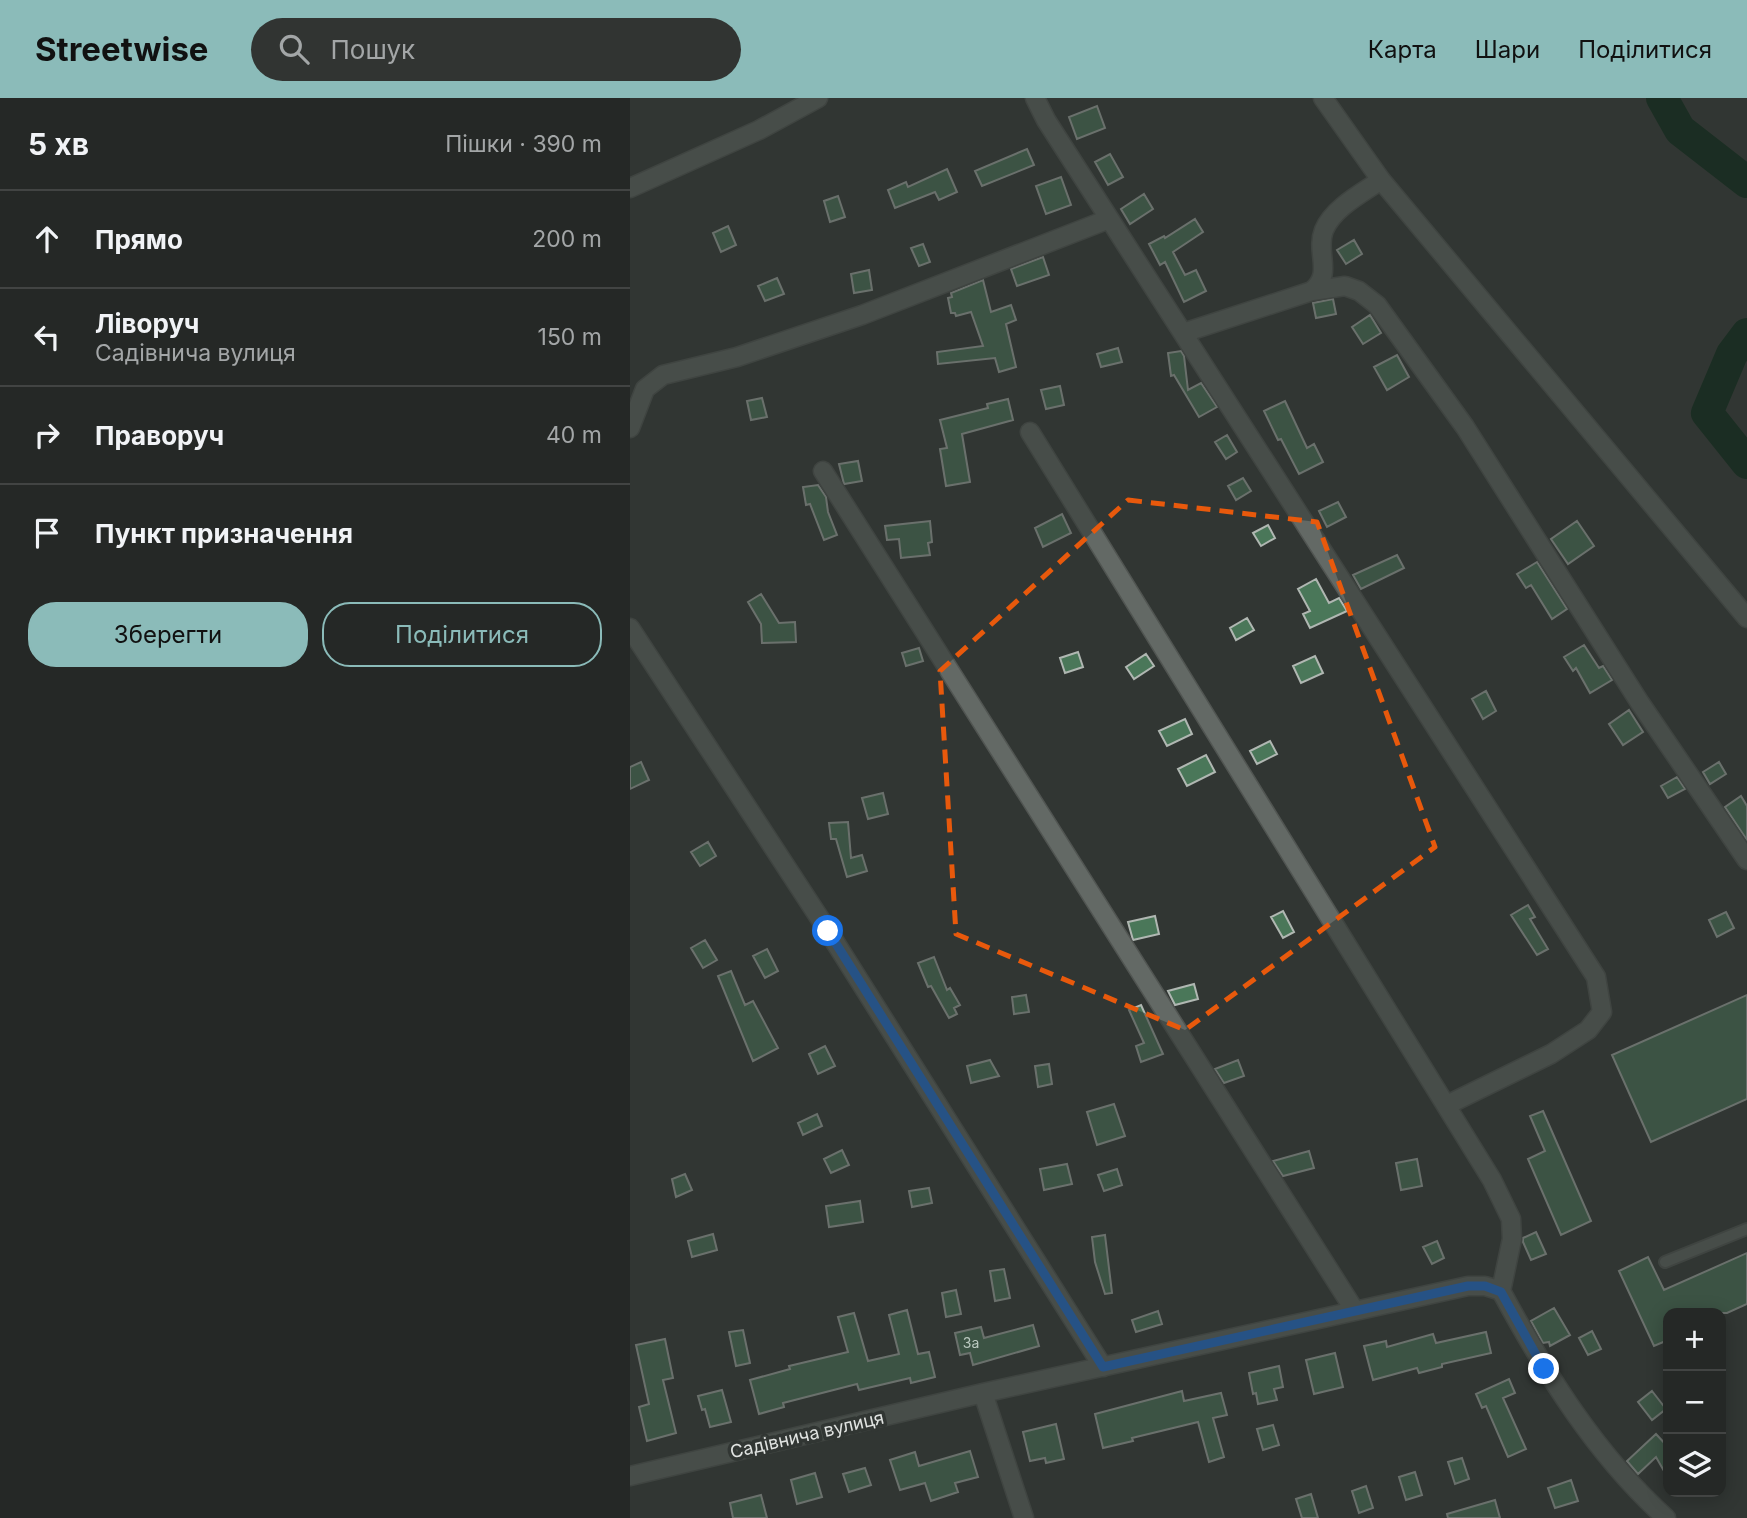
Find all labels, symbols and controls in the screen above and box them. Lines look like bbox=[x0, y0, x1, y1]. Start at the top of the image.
search box bbox=[251, 18, 741, 81]
text: Streetwise bbox=[35, 29, 209, 69]
icon: search bbox=[275, 30, 313, 68]
text: Пошук bbox=[331, 34, 415, 65]
text: Карта bbox=[1368, 35, 1437, 64]
text: Шари bbox=[1475, 35, 1540, 64]
text: Поділитися bbox=[1578, 35, 1712, 64]
text: 5 хв bbox=[28, 126, 89, 162]
text: Пішки · 390 m bbox=[445, 130, 602, 158]
icon: ahead bbox=[28, 220, 66, 258]
text: Прямо bbox=[95, 224, 183, 255]
text: 200 m bbox=[532, 225, 602, 253]
text: Ліворуч bbox=[95, 308, 199, 339]
icon: left bbox=[28, 318, 66, 356]
text: 150 m bbox=[538, 323, 602, 351]
text: Садівнича вулиця bbox=[95, 339, 296, 367]
icon: right bbox=[28, 416, 66, 454]
text: Праворуч bbox=[95, 420, 224, 451]
text: 40 m bbox=[546, 421, 602, 449]
icon: arrive bbox=[28, 514, 66, 552]
text: Пункт призначення bbox=[95, 518, 353, 549]
button: Зберегти bbox=[28, 602, 308, 667]
button: Поділитися bbox=[322, 602, 602, 667]
route start bbox=[812, 915, 843, 946]
map controls bbox=[1663, 1308, 1726, 1497]
button: + bbox=[1663, 1308, 1726, 1371]
house number: 3а bbox=[963, 1334, 979, 1351]
route end bbox=[1528, 1353, 1559, 1384]
button: − bbox=[1663, 1371, 1726, 1434]
street label: Садівнича вулиця bbox=[728, 1407, 886, 1462]
button: layers bbox=[1663, 1434, 1726, 1497]

